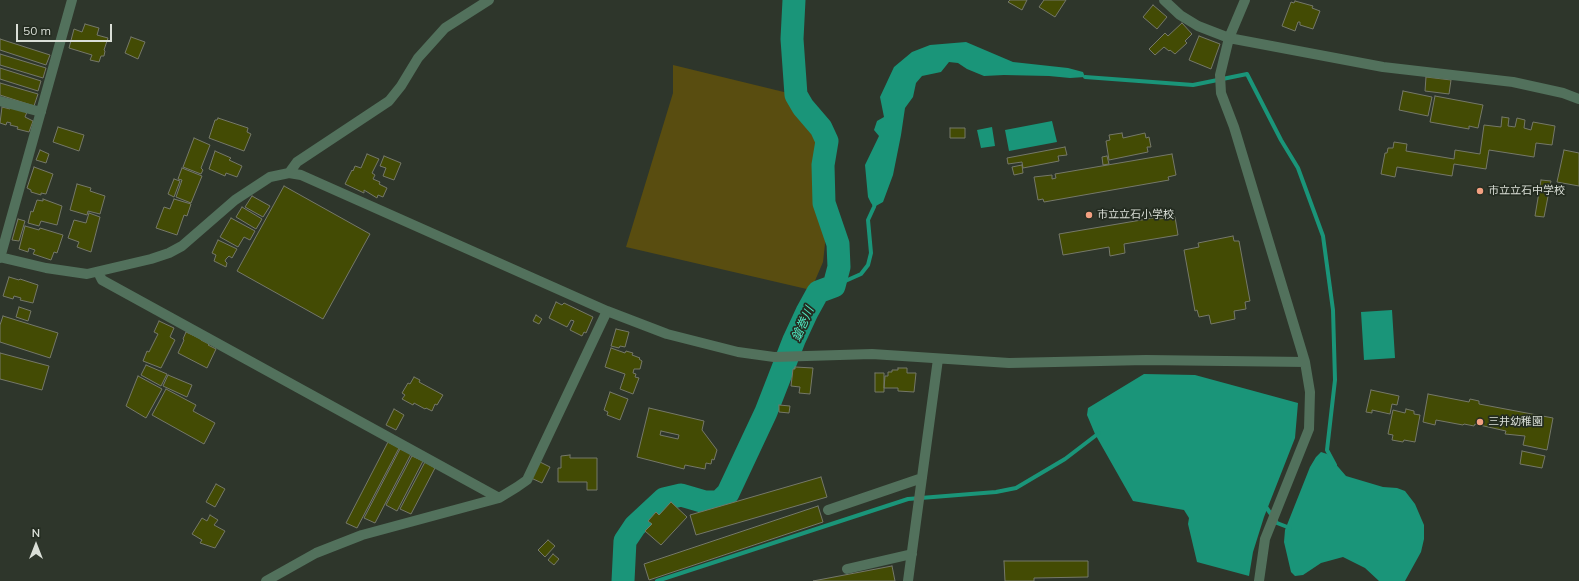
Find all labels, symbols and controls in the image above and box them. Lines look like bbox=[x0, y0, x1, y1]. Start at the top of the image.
scale bar bbox=[18, 16, 114, 42]
text: 50 m bbox=[23, 23, 51, 38]
place label: 市立立石中学校 bbox=[1488, 184, 1565, 198]
marker: 市立立石中学校 bbox=[1475, 186, 1485, 196]
place label: 市立立石小学校 bbox=[1097, 208, 1174, 222]
marker: 市立立石小学校 bbox=[1084, 210, 1094, 220]
water label: 鎗巻川 bbox=[789, 305, 817, 343]
place label: 三井幼稚園 bbox=[1488, 415, 1543, 429]
marker: 三井幼稚園 bbox=[1475, 417, 1485, 427]
north arrow bbox=[16, 525, 56, 565]
text: N bbox=[32, 526, 40, 540]

